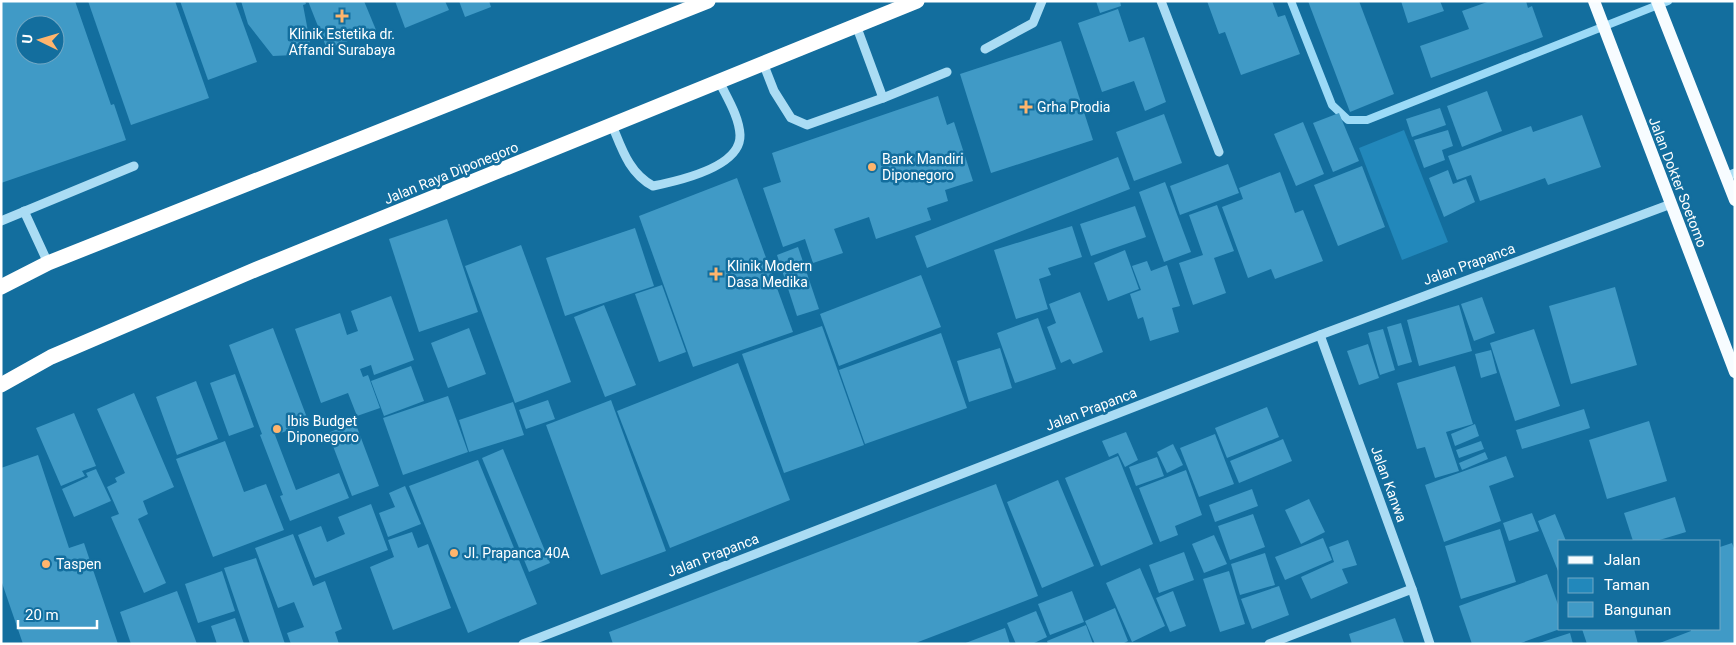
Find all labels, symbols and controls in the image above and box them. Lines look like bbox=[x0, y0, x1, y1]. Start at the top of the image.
marker: Klinik Estetika dr. Affandi Surabaya bbox=[335, 9, 349, 23]
north arrow bbox=[15, 15, 65, 65]
place label: Klinik Estetika dr. Affandi Surabaya bbox=[289, 26, 395, 58]
text: U bbox=[19, 34, 35, 44]
place label: Grha Prodia bbox=[1037, 99, 1110, 115]
marker: Grha Prodia bbox=[1019, 100, 1033, 114]
street label: Jalan Dokter Soetomo bbox=[1646, 114, 1710, 250]
street label: Jalan Raya Diponegoro bbox=[382, 139, 520, 207]
place label: Bank Mandiri Diponegoro bbox=[882, 151, 964, 183]
marker: Bank Mandiri Diponegoro bbox=[866, 161, 878, 173]
street label: Jalan Prapanca bbox=[1421, 240, 1517, 288]
place label: Klinik Modern Dasa Medika bbox=[727, 258, 812, 290]
marker: Klinik Modern Dasa Medika bbox=[709, 267, 723, 281]
street label: Jalan Prapanca bbox=[1043, 384, 1139, 434]
place label: Ibis Budget Diponegoro bbox=[287, 413, 359, 445]
marker: Ibis Budget Diponegoro bbox=[271, 423, 283, 435]
street label: Jalan Kanwa bbox=[1368, 444, 1410, 524]
street label: Jalan Prapanca bbox=[665, 530, 761, 580]
legend bbox=[1558, 540, 1721, 630]
place label: Jl. Prapanca 40A bbox=[464, 545, 570, 561]
marker: Jl. Prapanca 40A bbox=[448, 547, 460, 559]
text: Jalan bbox=[1604, 551, 1641, 569]
place label: Taspen bbox=[56, 556, 101, 572]
marker: Taspen bbox=[40, 558, 52, 570]
text: Taman bbox=[1604, 576, 1650, 594]
scale bar bbox=[18, 598, 96, 630]
text: Bangunan bbox=[1604, 601, 1671, 619]
text: 20 m bbox=[25, 606, 59, 624]

